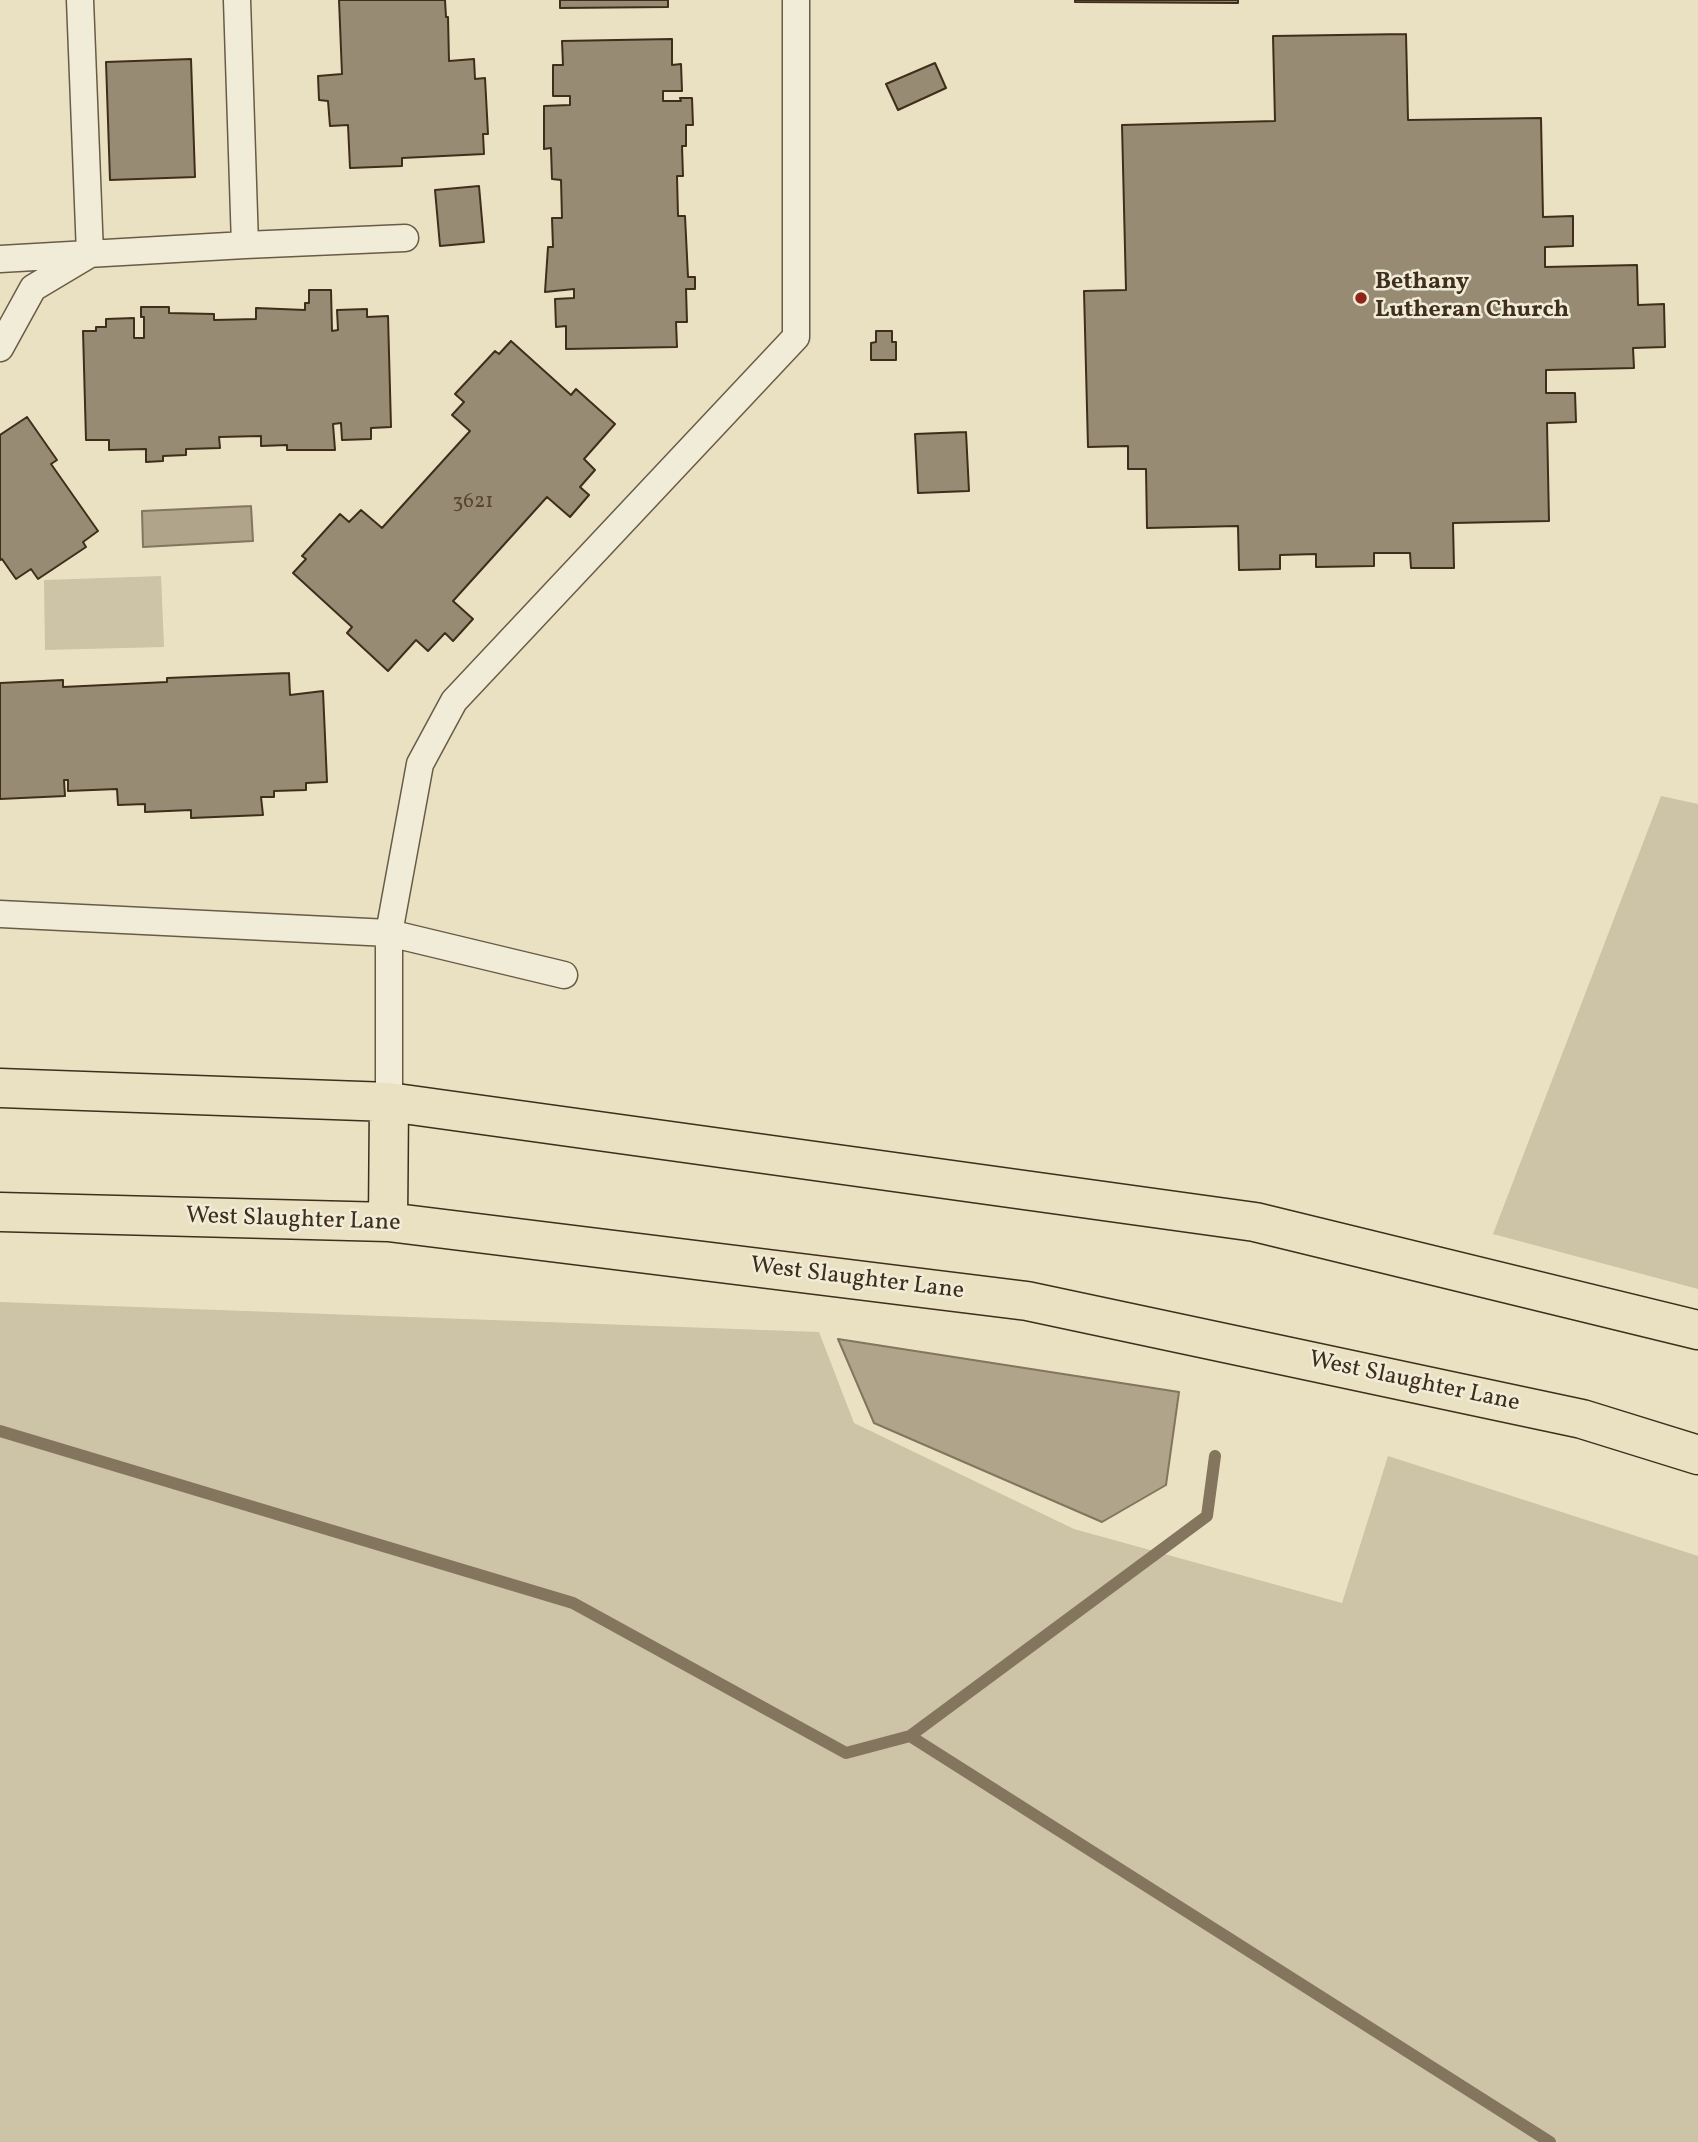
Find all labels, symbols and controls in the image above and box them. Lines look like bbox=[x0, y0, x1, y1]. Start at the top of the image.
place label: Bethany Lutheran Church bbox=[1375, 270, 1569, 326]
marker: Bethany Lutheran Church bbox=[1353, 290, 1369, 306]
house number: 3621 bbox=[453, 490, 493, 516]
street label: West Slaughter Lane bbox=[185, 1203, 401, 1239]
street label: West Slaughter Lane bbox=[749, 1253, 965, 1307]
street label: West Slaughter Lane bbox=[1306, 1347, 1522, 1419]

